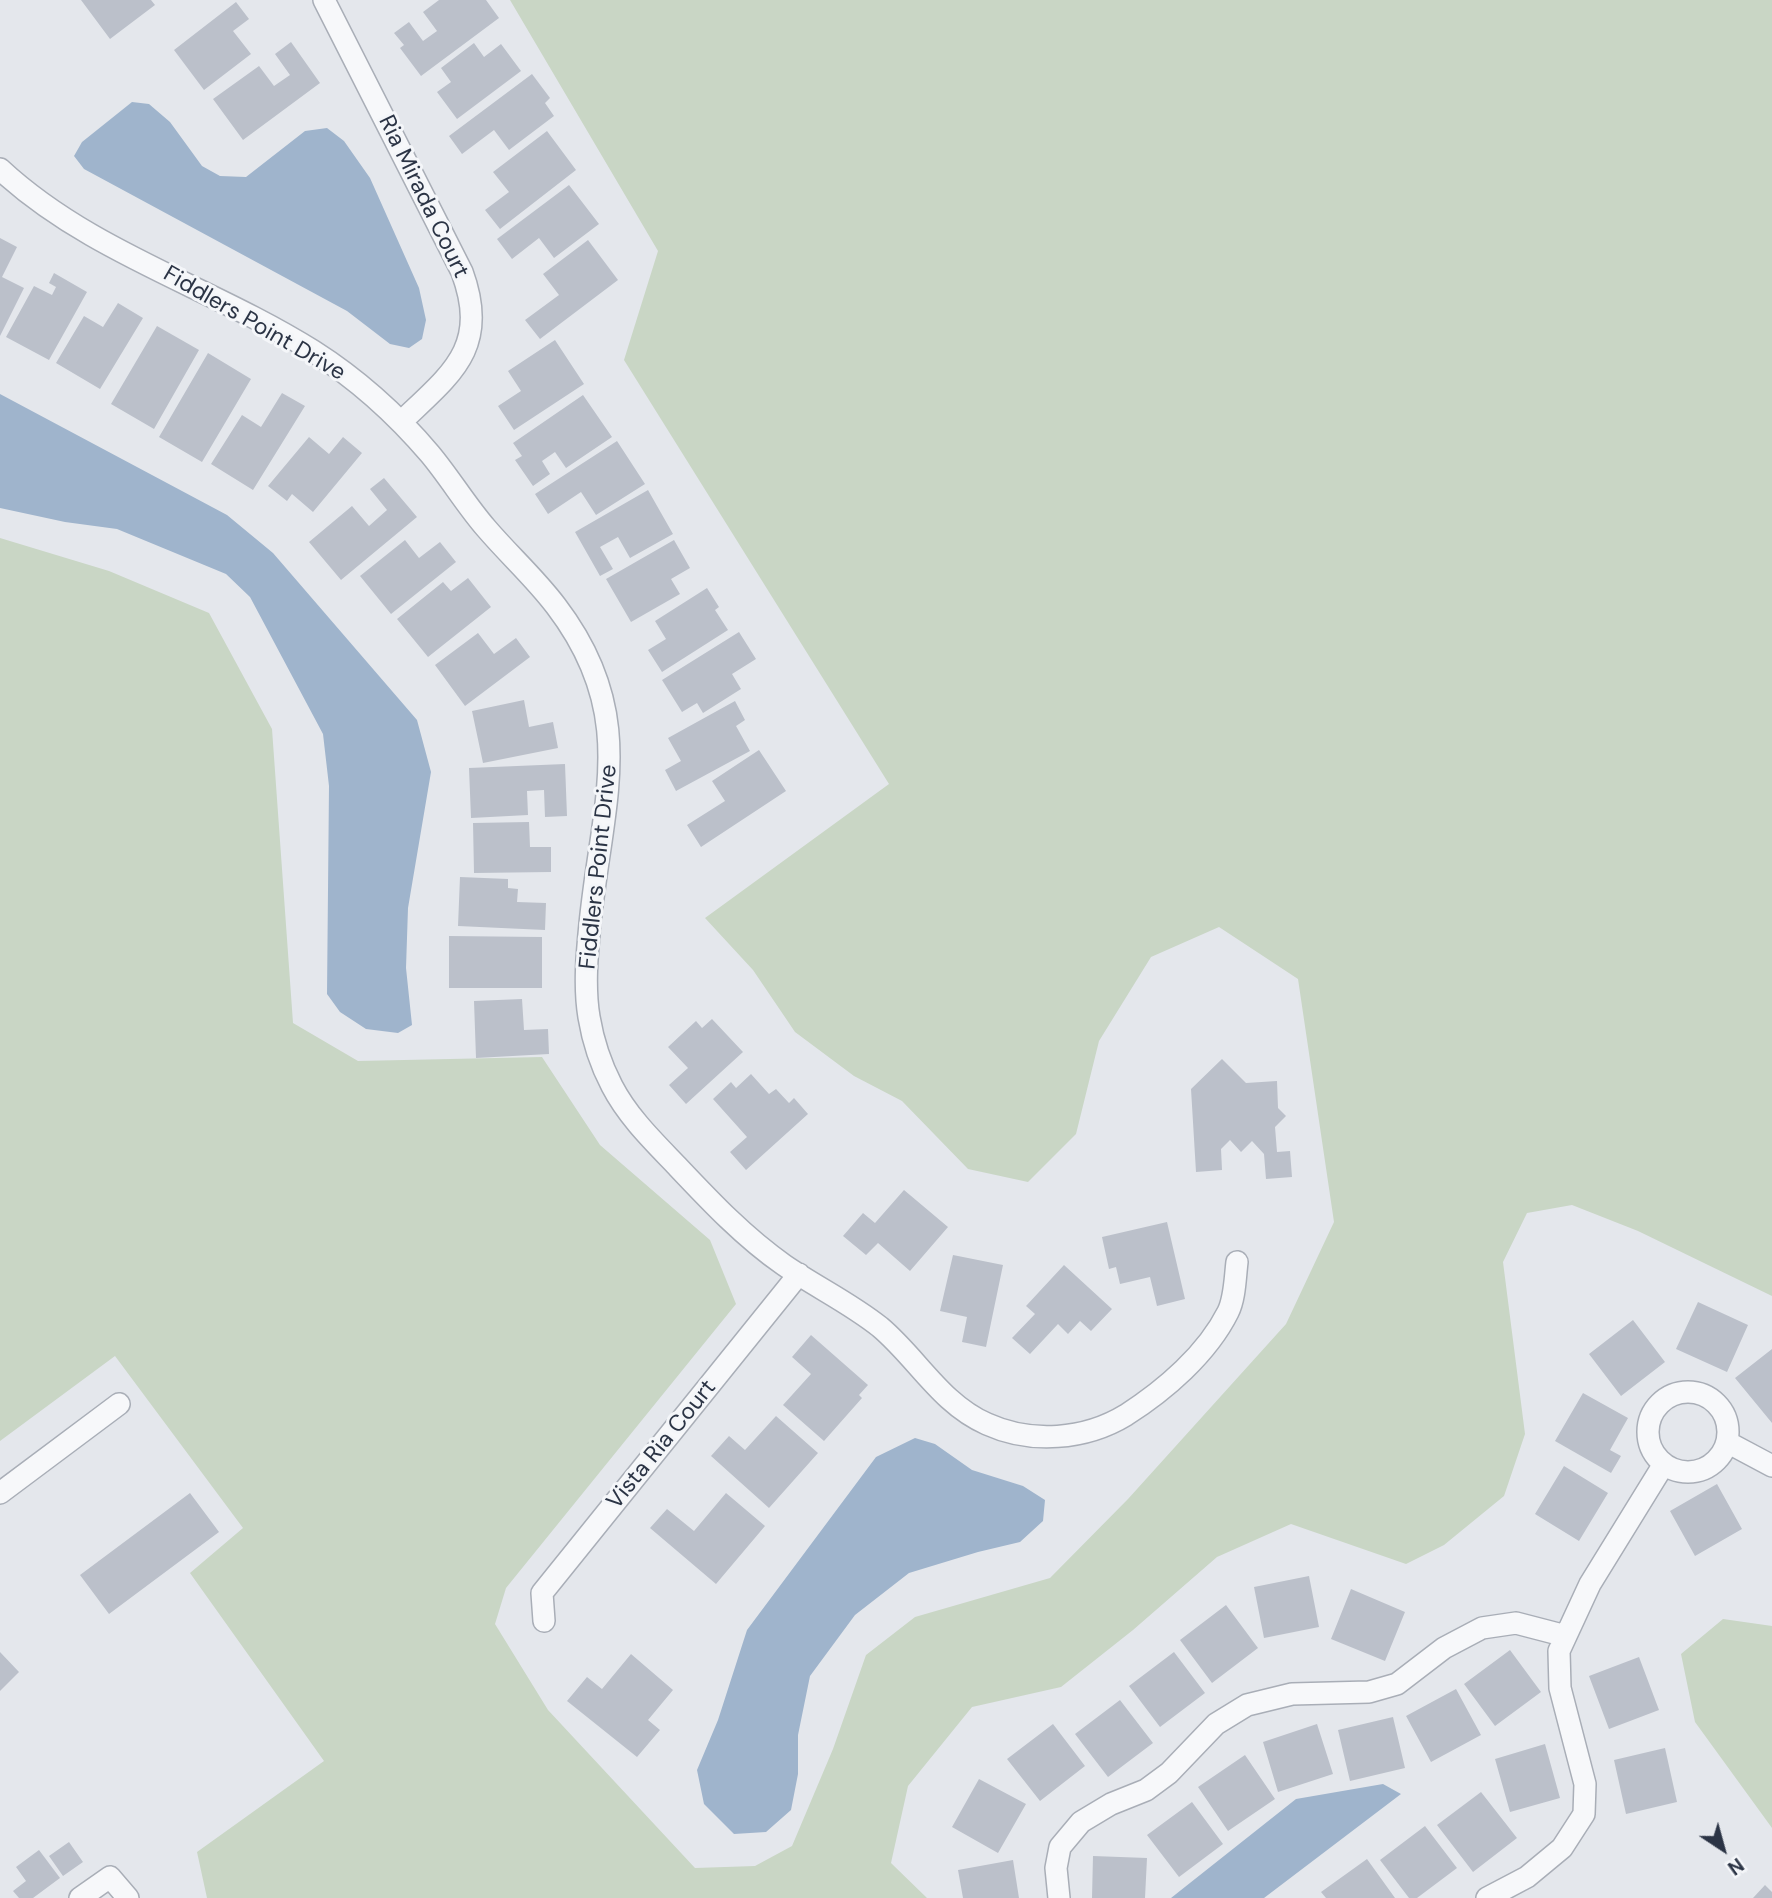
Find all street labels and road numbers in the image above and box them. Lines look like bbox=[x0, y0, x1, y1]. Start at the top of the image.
street label: Ria Mirada Court bbox=[372, 111, 474, 283]
street label: Fiddlers Point Drive bbox=[158, 261, 350, 387]
street label: Fiddlers Point Drive bbox=[575, 763, 623, 971]
street label: Vista Ria Court bbox=[601, 1375, 723, 1515]

